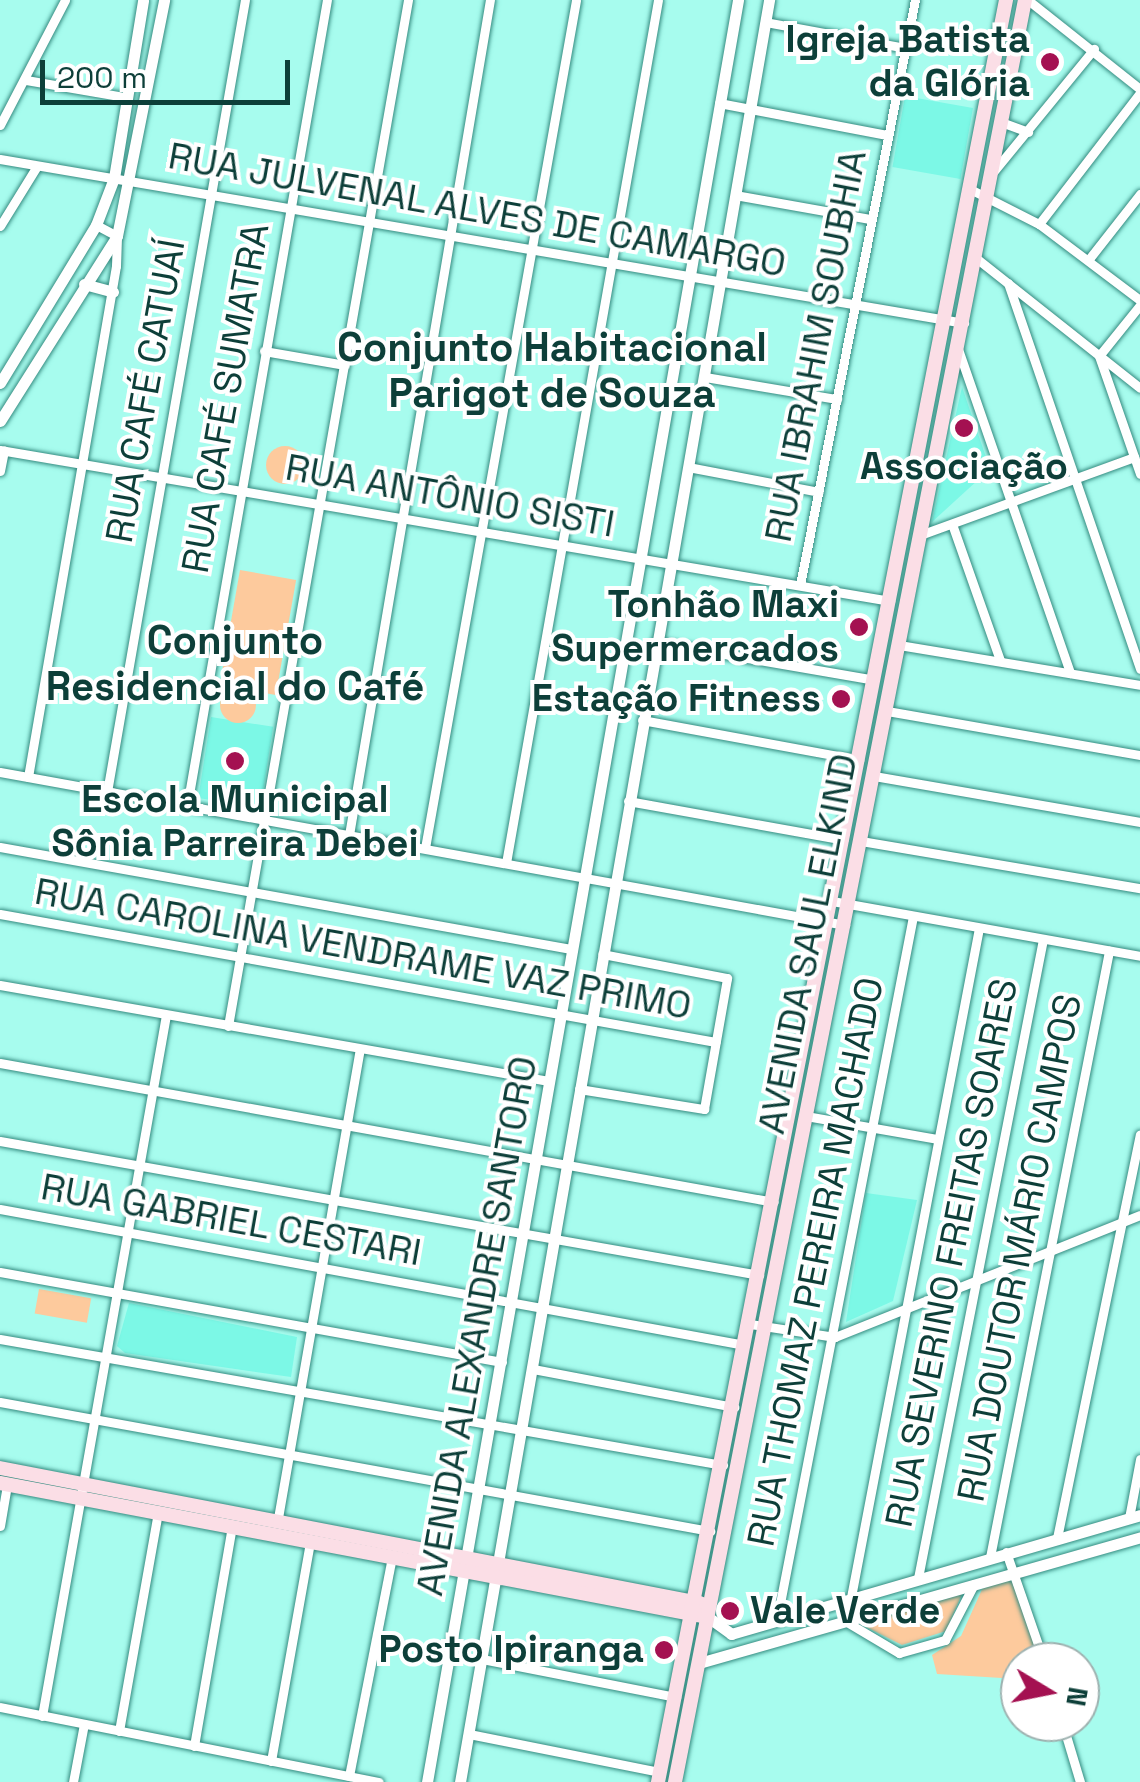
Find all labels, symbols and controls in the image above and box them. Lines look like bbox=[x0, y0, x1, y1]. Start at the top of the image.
place label: Igreja Batista da Glória bbox=[786, 17, 1030, 106]
scale bar bbox=[45, 40, 295, 102]
marker: Igreja Batista da Glória bbox=[1039, 51, 1061, 73]
text: 200 m bbox=[57, 58, 147, 97]
street label: RUA JULVENAL ALVES DE CAMARGO bbox=[164, 133, 790, 287]
street label: RUA IBRAHIM SOUBHIA bbox=[756, 146, 876, 546]
street label: RUA CAFÉ SUMATRA bbox=[173, 219, 279, 577]
street label: RUA CAFÉ CATUAÍ bbox=[97, 235, 195, 547]
district label: Conjunto Habitacional Parigot de Souza bbox=[337, 324, 767, 418]
marker: Associação bbox=[953, 417, 975, 439]
place label: Associação bbox=[860, 444, 1068, 490]
street label: RUA ANTÔNIO SISTI bbox=[281, 445, 619, 547]
place label: Tonhão Maxi Supermercados bbox=[551, 582, 839, 672]
marker: Tonhão Maxi Supermercados bbox=[848, 616, 870, 638]
district label: Conjunto Residencial do Café bbox=[46, 617, 424, 711]
place label: Estação Fitness bbox=[532, 676, 821, 722]
marker: Estação Fitness bbox=[830, 688, 852, 710]
marker: Escola Municipal Sônia Parreira Debei bbox=[224, 750, 246, 772]
street label: AVENIDA SAUL ELKIND bbox=[749, 750, 867, 1138]
place label: Escola Municipal Sônia Parreira Debei bbox=[51, 777, 419, 866]
street label: RUA CAROLINA VENDRAME VAZ PRIMO bbox=[30, 869, 696, 1029]
street label: RUA THOMAZ PEREIRA MACHADO bbox=[738, 973, 894, 1551]
street label: RUA SEVERINO FREITAS SOARES bbox=[876, 975, 1028, 1531]
street label: RUA DOUTOR MÁRIO CAMPOS bbox=[948, 990, 1092, 1506]
street label: AVENIDA ALEXANDRE SANTORO bbox=[407, 1052, 547, 1600]
street label: RUA GABRIEL CESTARI bbox=[37, 1164, 425, 1276]
place label: Vale Verde bbox=[750, 1588, 941, 1634]
marker: Vale Verde bbox=[719, 1600, 741, 1622]
place label: Posto Ipiranga bbox=[379, 1627, 644, 1673]
marker: Posto Ipiranga bbox=[653, 1639, 675, 1661]
north arrow bbox=[1000, 1642, 1100, 1742]
text: N bbox=[1058, 1684, 1097, 1709]

